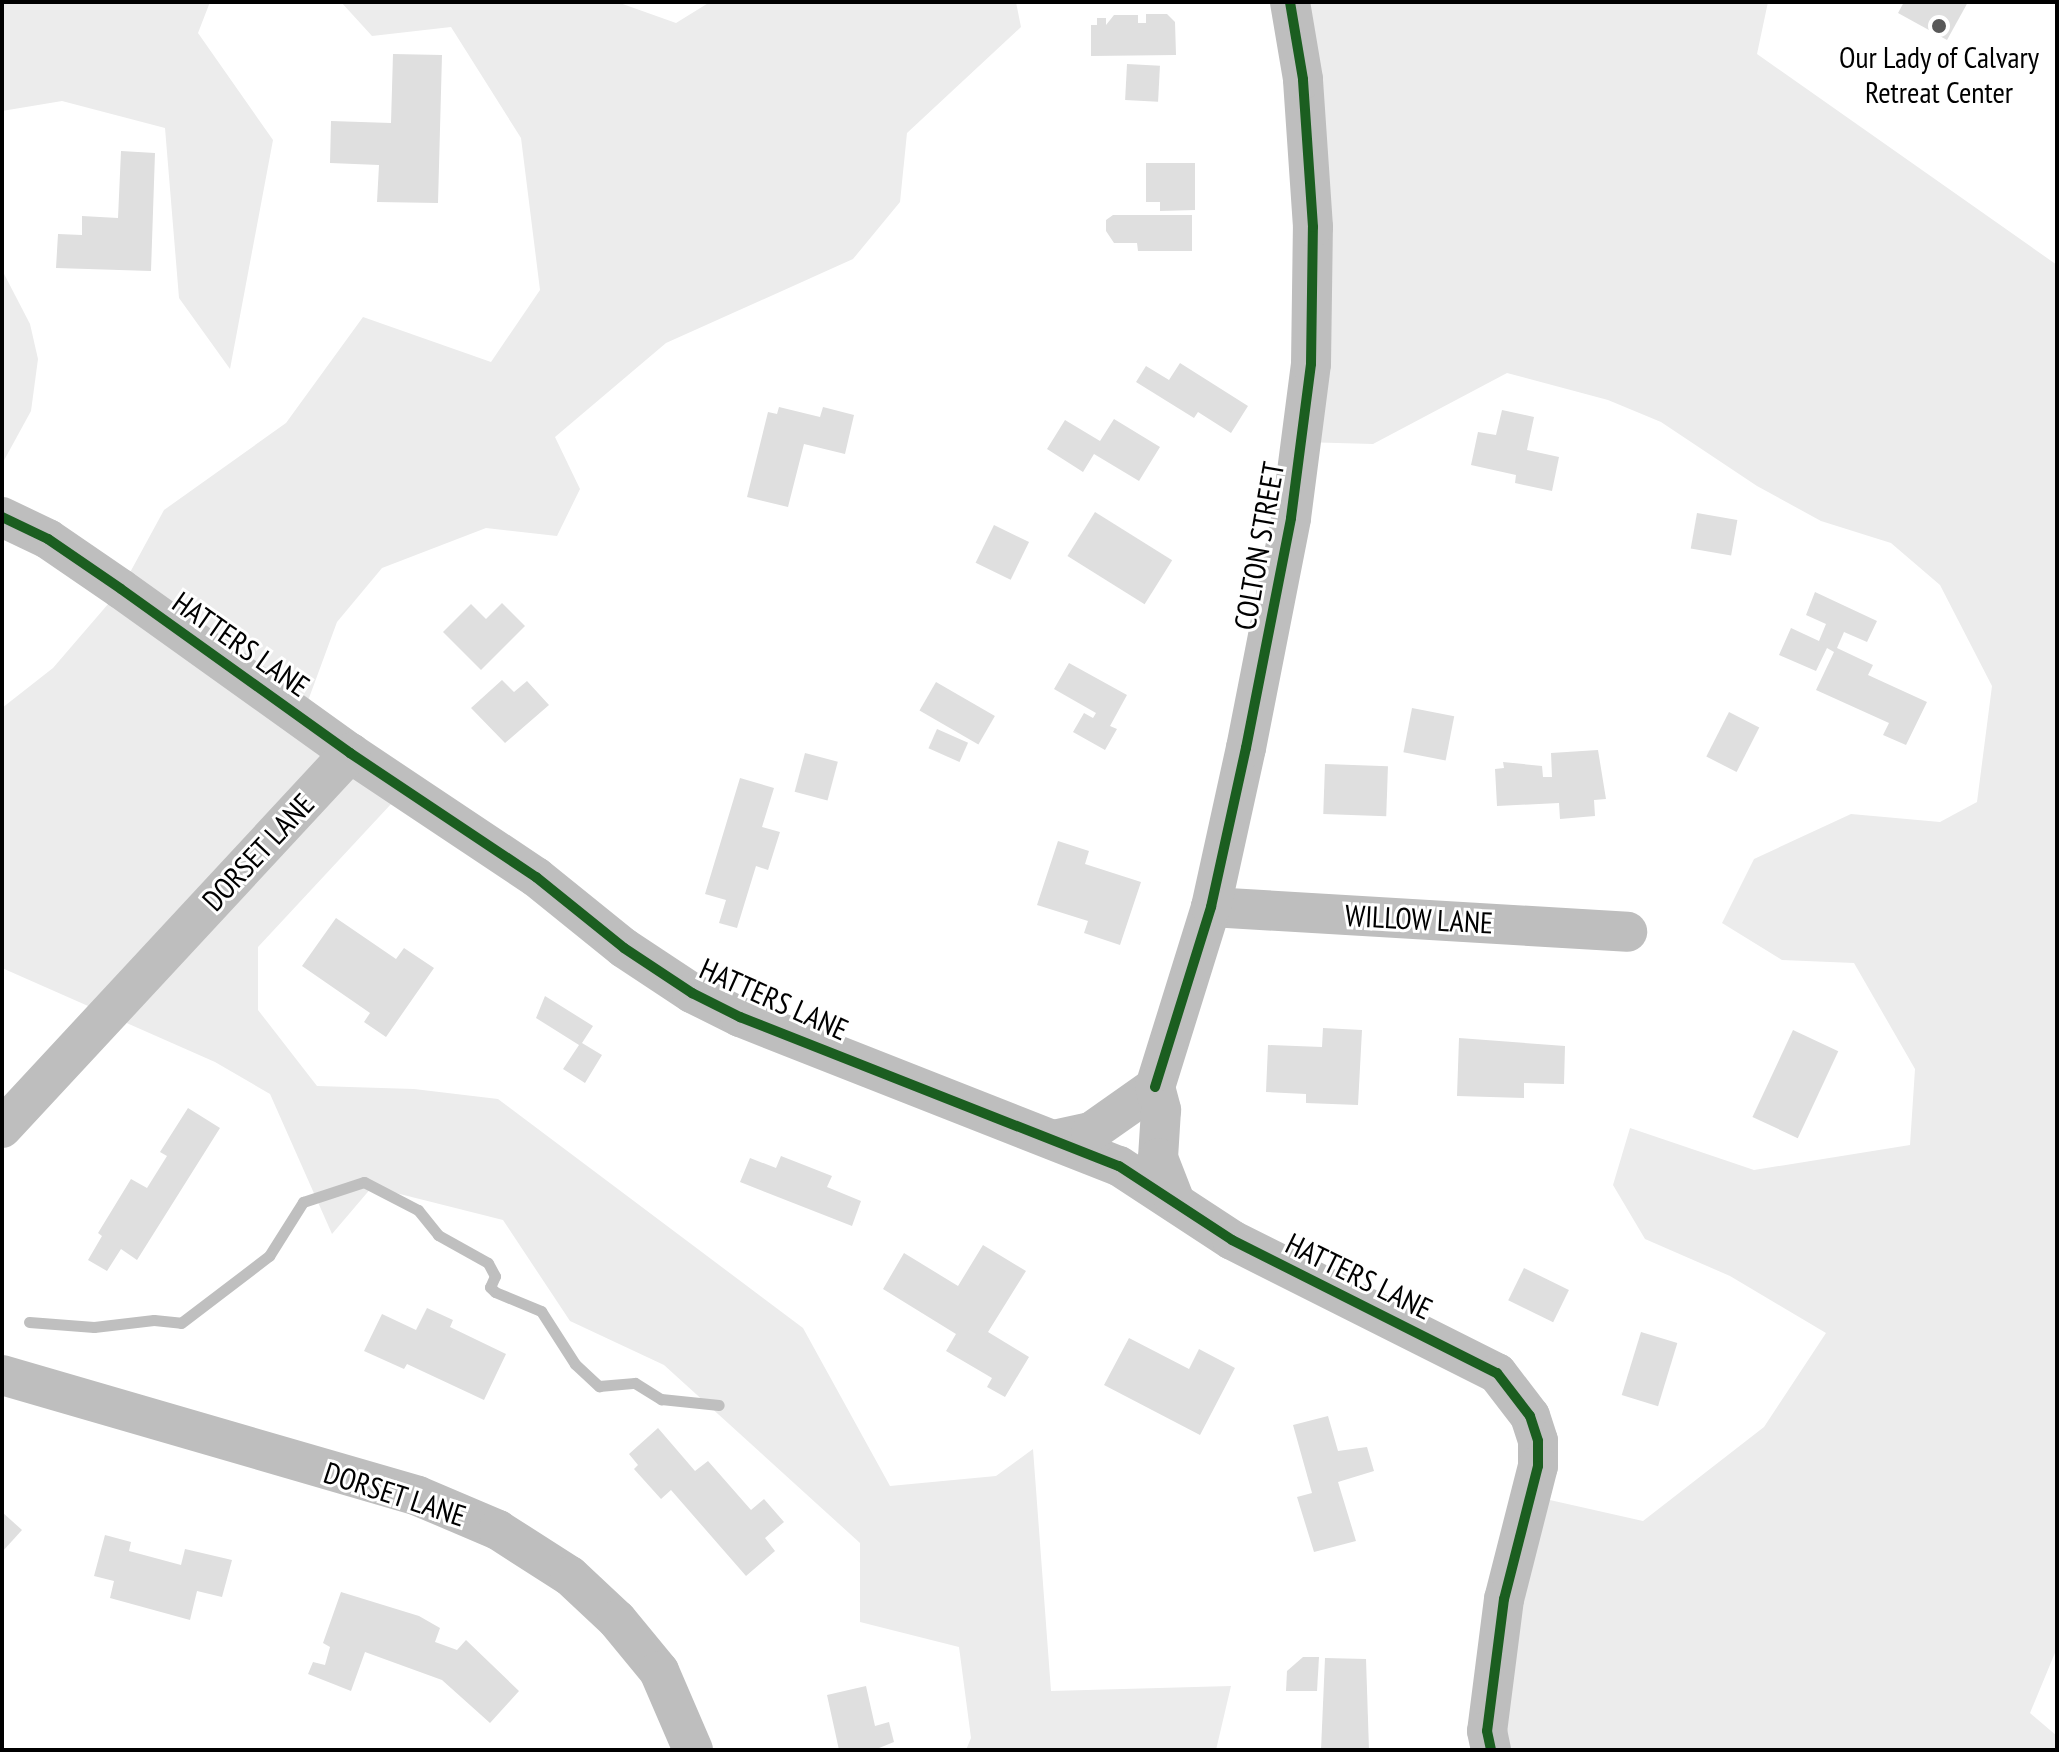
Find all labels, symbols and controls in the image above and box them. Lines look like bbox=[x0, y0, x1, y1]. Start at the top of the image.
marker: Our Lady of Calvary Retreat Center bbox=[1930, 17, 1948, 35]
place label: Our Lady of Calvary Retreat Center bbox=[1839, 39, 2039, 110]
street label: COLTON STREET bbox=[1227, 459, 1291, 633]
street label: HATTERS LANE bbox=[166, 584, 316, 704]
street label: DORSET LANE bbox=[194, 786, 322, 918]
street label: WILLOW LANE bbox=[1344, 897, 1494, 941]
street label: HATTERS LANE bbox=[694, 950, 854, 1048]
street label: HATTERS LANE bbox=[1280, 1225, 1438, 1327]
street label: DORSET LANE bbox=[319, 1454, 471, 1534]

